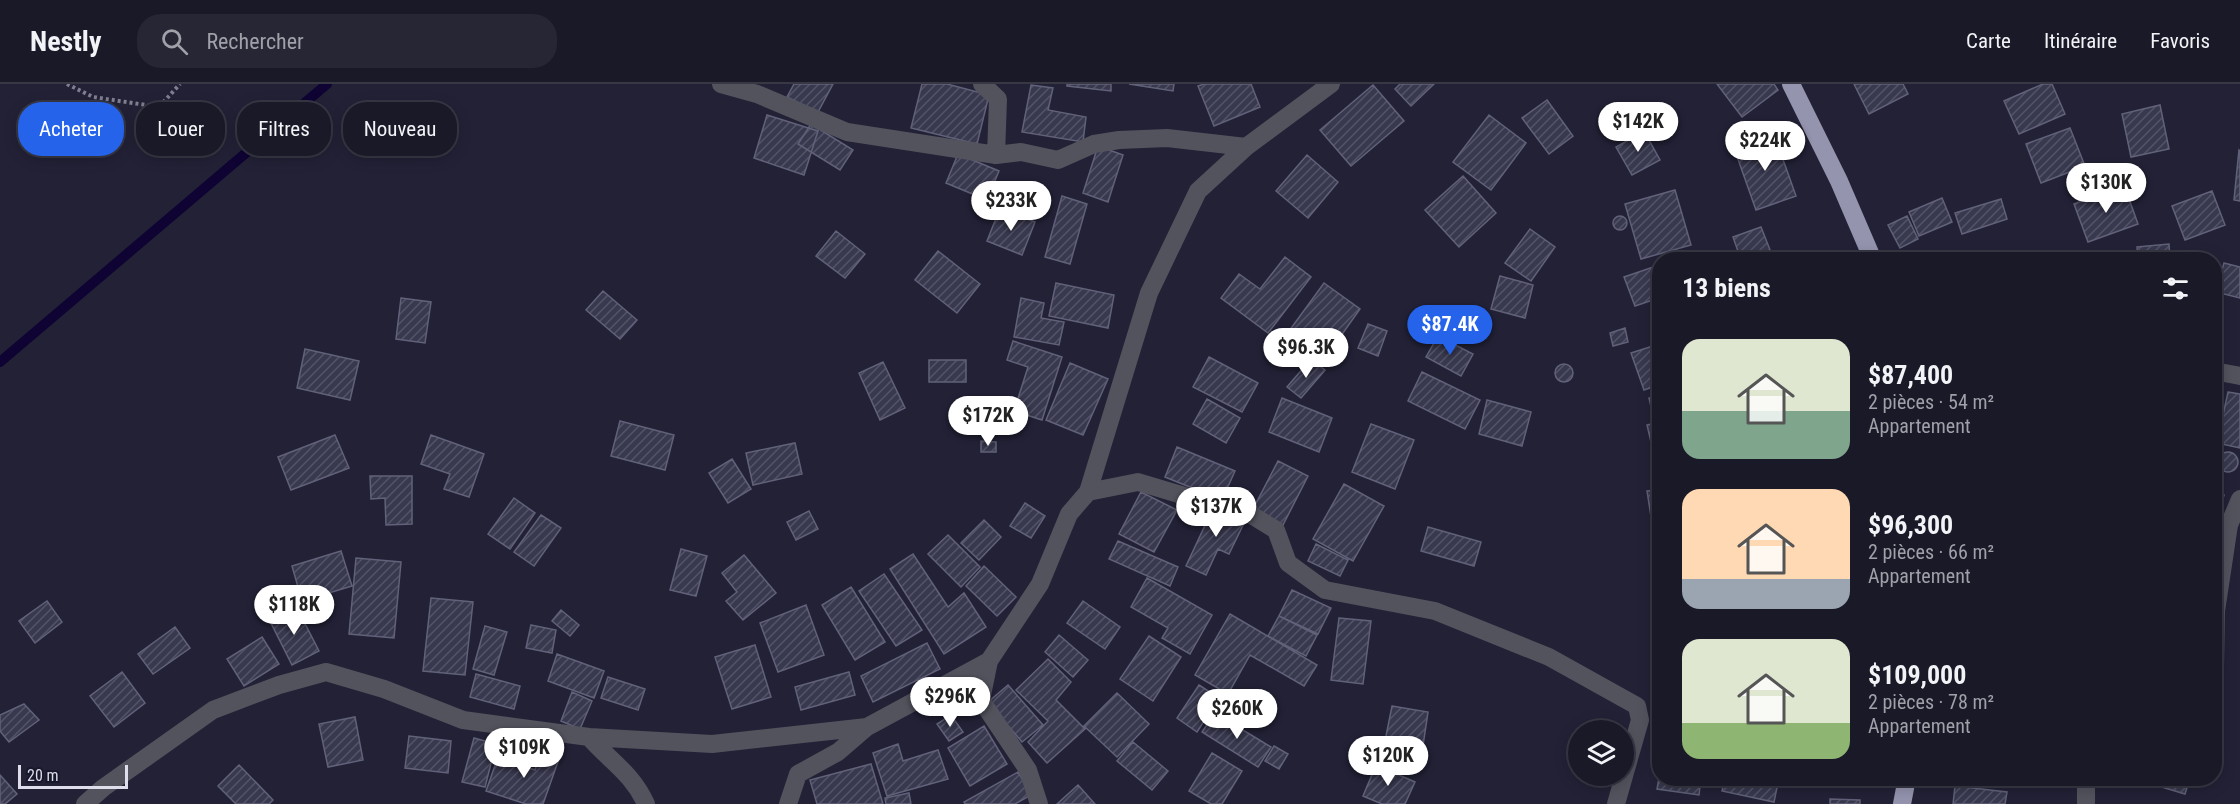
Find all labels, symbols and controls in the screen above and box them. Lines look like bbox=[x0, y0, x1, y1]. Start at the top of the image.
search box bbox=[137, 14, 557, 68]
text: Nestly bbox=[30, 25, 101, 58]
icon: search bbox=[158, 25, 191, 58]
text: Rechercher bbox=[206, 29, 304, 54]
text: Carte bbox=[1966, 29, 2011, 53]
text: Itinéraire bbox=[2044, 29, 2117, 53]
text: Favoris bbox=[2150, 29, 2210, 53]
chip: Acheter bbox=[18, 102, 124, 156]
chip: Louer bbox=[136, 102, 225, 156]
chip: Filtres bbox=[237, 102, 331, 156]
chip: Nouveau bbox=[343, 102, 457, 156]
pin: $142K bbox=[1596, 102, 1680, 153]
text: $142K bbox=[1612, 109, 1664, 133]
pin: $224K bbox=[1723, 121, 1807, 172]
text: $224K bbox=[1739, 128, 1791, 152]
pin: $130K bbox=[2064, 163, 2148, 214]
text: $130K bbox=[2080, 170, 2132, 194]
pin: $233K bbox=[969, 181, 1053, 232]
text: $233K bbox=[985, 188, 1037, 212]
icon: filters bbox=[2159, 272, 2192, 305]
text: 13 biens bbox=[1682, 273, 1771, 303]
pin: $87.4K bbox=[1401, 305, 1499, 356]
text: $87.4K bbox=[1421, 312, 1479, 336]
pin: $96.3K bbox=[1257, 328, 1355, 379]
text: $96.3K bbox=[1277, 335, 1335, 359]
text: $87,400 bbox=[1868, 360, 1953, 390]
icon: home bbox=[1730, 363, 1802, 435]
text: 2 pièces · 54 m² bbox=[1868, 390, 1994, 414]
pin: $172K bbox=[946, 396, 1030, 447]
text: $172K bbox=[962, 403, 1014, 427]
text: Appartement bbox=[1868, 414, 1971, 438]
pin: $137K bbox=[1174, 487, 1258, 538]
text: $137K bbox=[1190, 494, 1242, 518]
text: $96,300 bbox=[1868, 510, 1953, 540]
icon: home bbox=[1730, 513, 1802, 585]
text: 2 pièces · 66 m² bbox=[1868, 540, 1994, 564]
text: Appartement bbox=[1868, 564, 1971, 588]
pin: $118K bbox=[252, 585, 336, 636]
text: $118K bbox=[268, 592, 320, 616]
text: $109,000 bbox=[1868, 660, 1966, 690]
icon: home bbox=[1730, 663, 1802, 735]
pin: $296K bbox=[908, 677, 992, 728]
text: $296K bbox=[924, 684, 976, 708]
pin: $260K bbox=[1195, 689, 1279, 740]
text: 2 pièces · 78 m² bbox=[1868, 690, 1994, 714]
text: $260K bbox=[1211, 696, 1263, 720]
text: Appartement bbox=[1868, 714, 1971, 738]
map controls bbox=[1568, 720, 1634, 786]
button: layers bbox=[1568, 720, 1634, 786]
pin: $109K bbox=[482, 728, 566, 779]
text: $109K bbox=[498, 735, 550, 759]
pin: $120K bbox=[1346, 736, 1430, 787]
text: $120K bbox=[1362, 743, 1414, 767]
scale bar bbox=[18, 762, 128, 790]
text: 20 m bbox=[27, 766, 59, 785]

